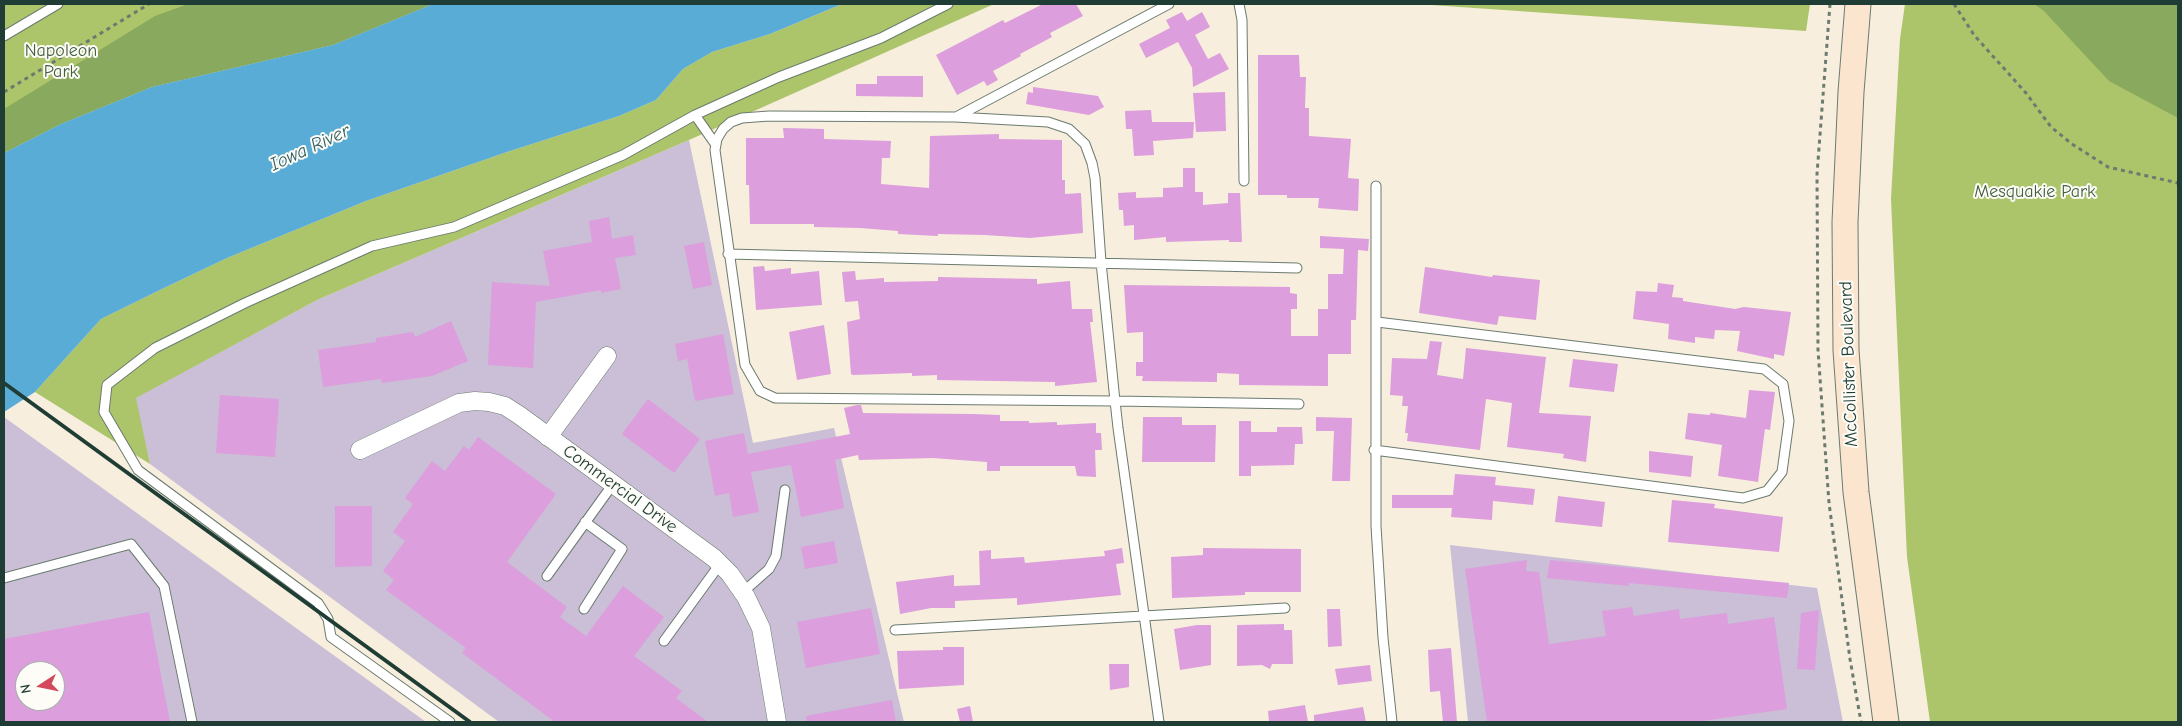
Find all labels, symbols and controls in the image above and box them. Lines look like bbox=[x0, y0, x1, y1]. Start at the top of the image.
park label: Napoleon Park bbox=[25, 40, 97, 82]
water label: Iowa River bbox=[266, 120, 354, 176]
park label: Mesquakie Park bbox=[1974, 181, 2096, 203]
street label: McCollister Boulevard bbox=[1835, 281, 1863, 447]
street label: Commercial Drive bbox=[558, 440, 682, 538]
north arrow bbox=[15, 661, 65, 711]
text: N bbox=[17, 683, 35, 695]

